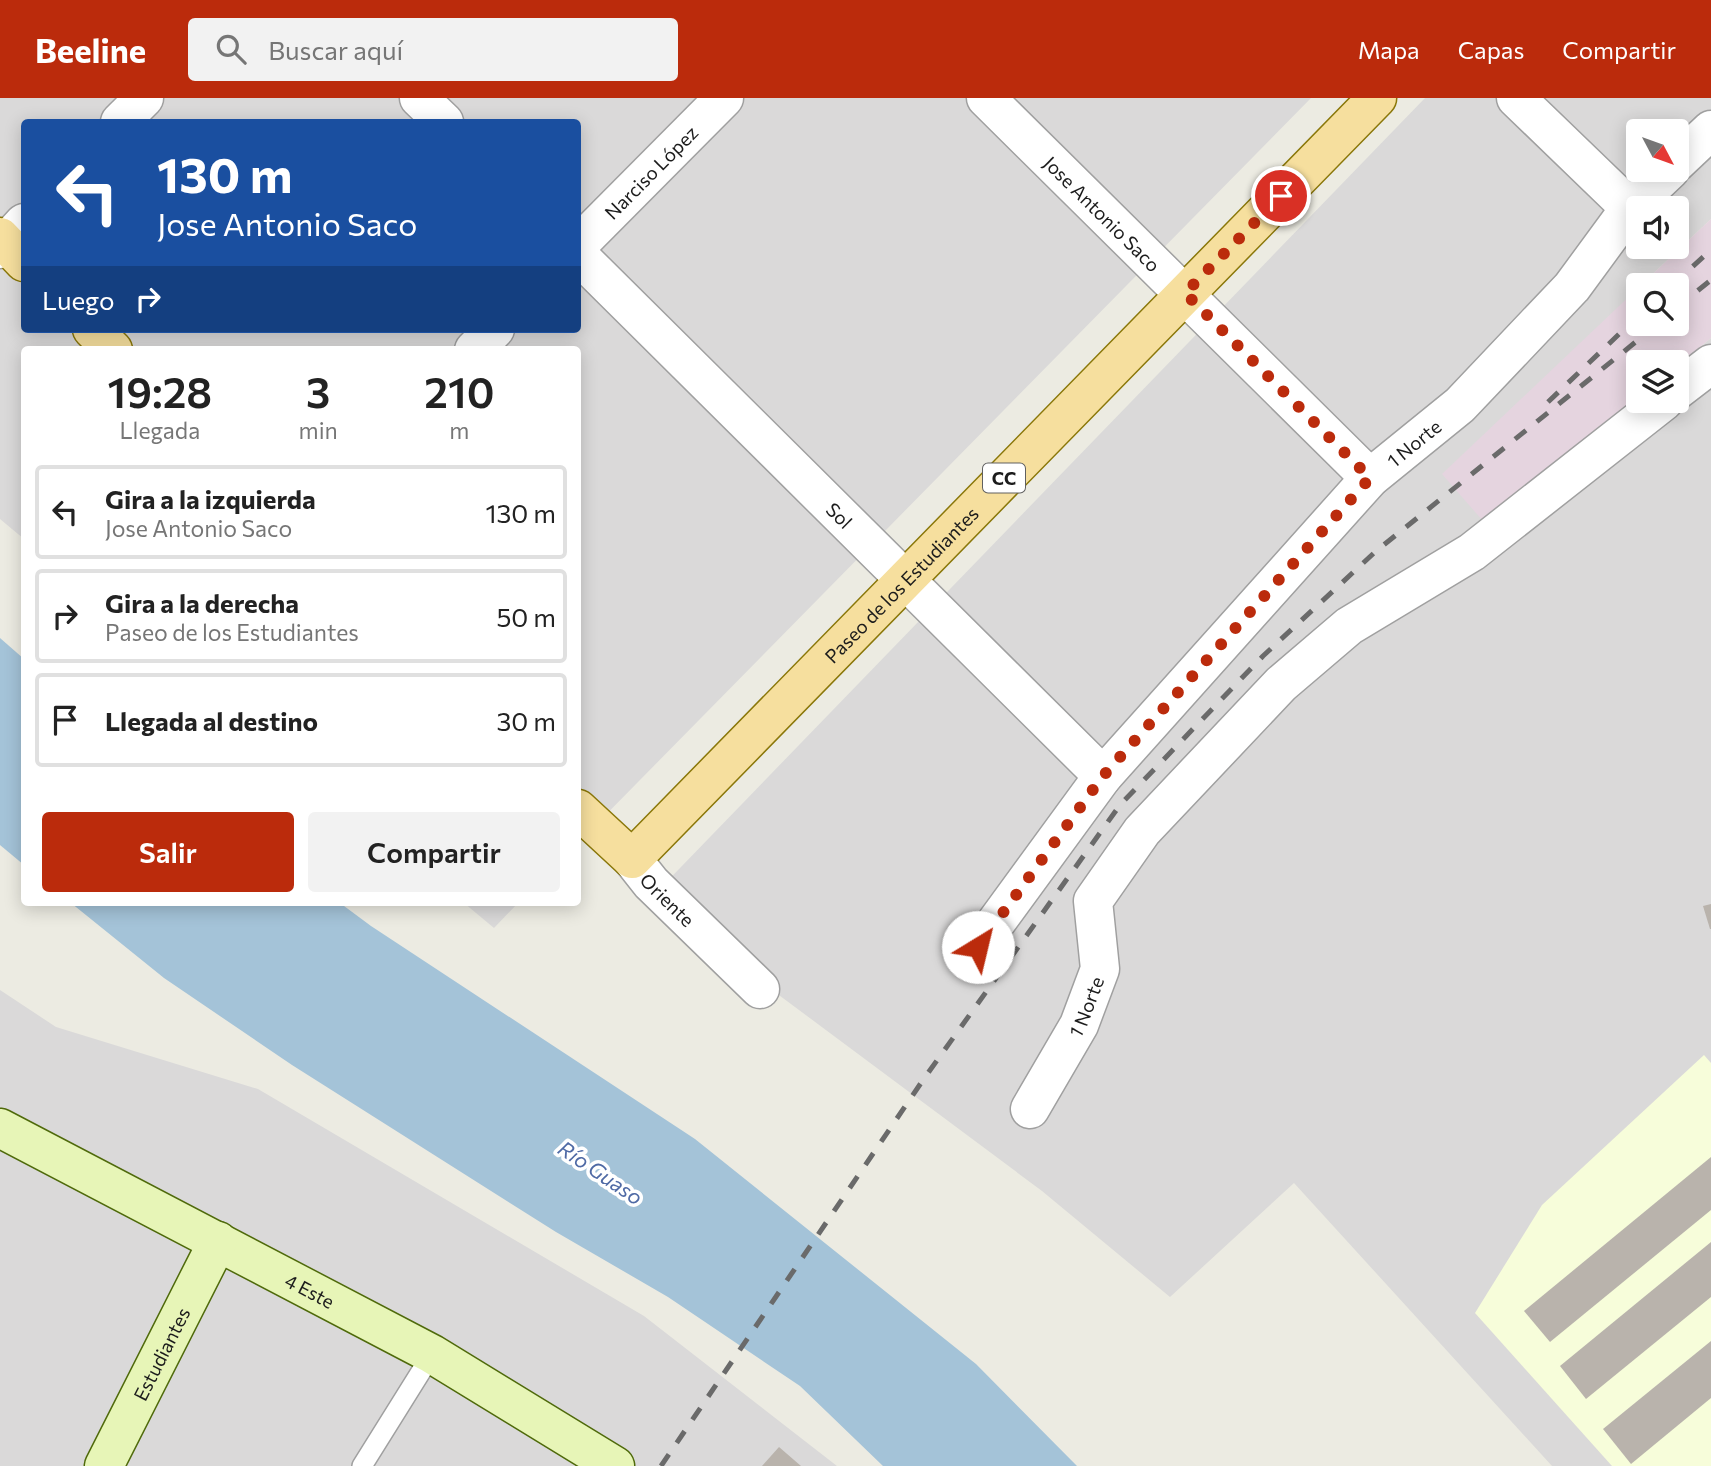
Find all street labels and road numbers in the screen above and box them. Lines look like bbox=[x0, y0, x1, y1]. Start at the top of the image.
street label: Narciso López bbox=[599, 120, 702, 223]
street label: Jose Antonio Saco bbox=[1040, 151, 1166, 276]
street label: 1 Norte bbox=[1382, 414, 1445, 471]
road number: CC bbox=[983, 464, 1025, 492]
street label: Sol bbox=[822, 497, 858, 533]
street label: Paseo de los Estudiantes bbox=[819, 501, 983, 667]
street label: Oriente bbox=[636, 868, 700, 931]
street label: 1 Norte bbox=[1063, 973, 1108, 1041]
street label: 4 Este bbox=[282, 1268, 339, 1313]
street label: Estudiantes bbox=[128, 1303, 194, 1404]

